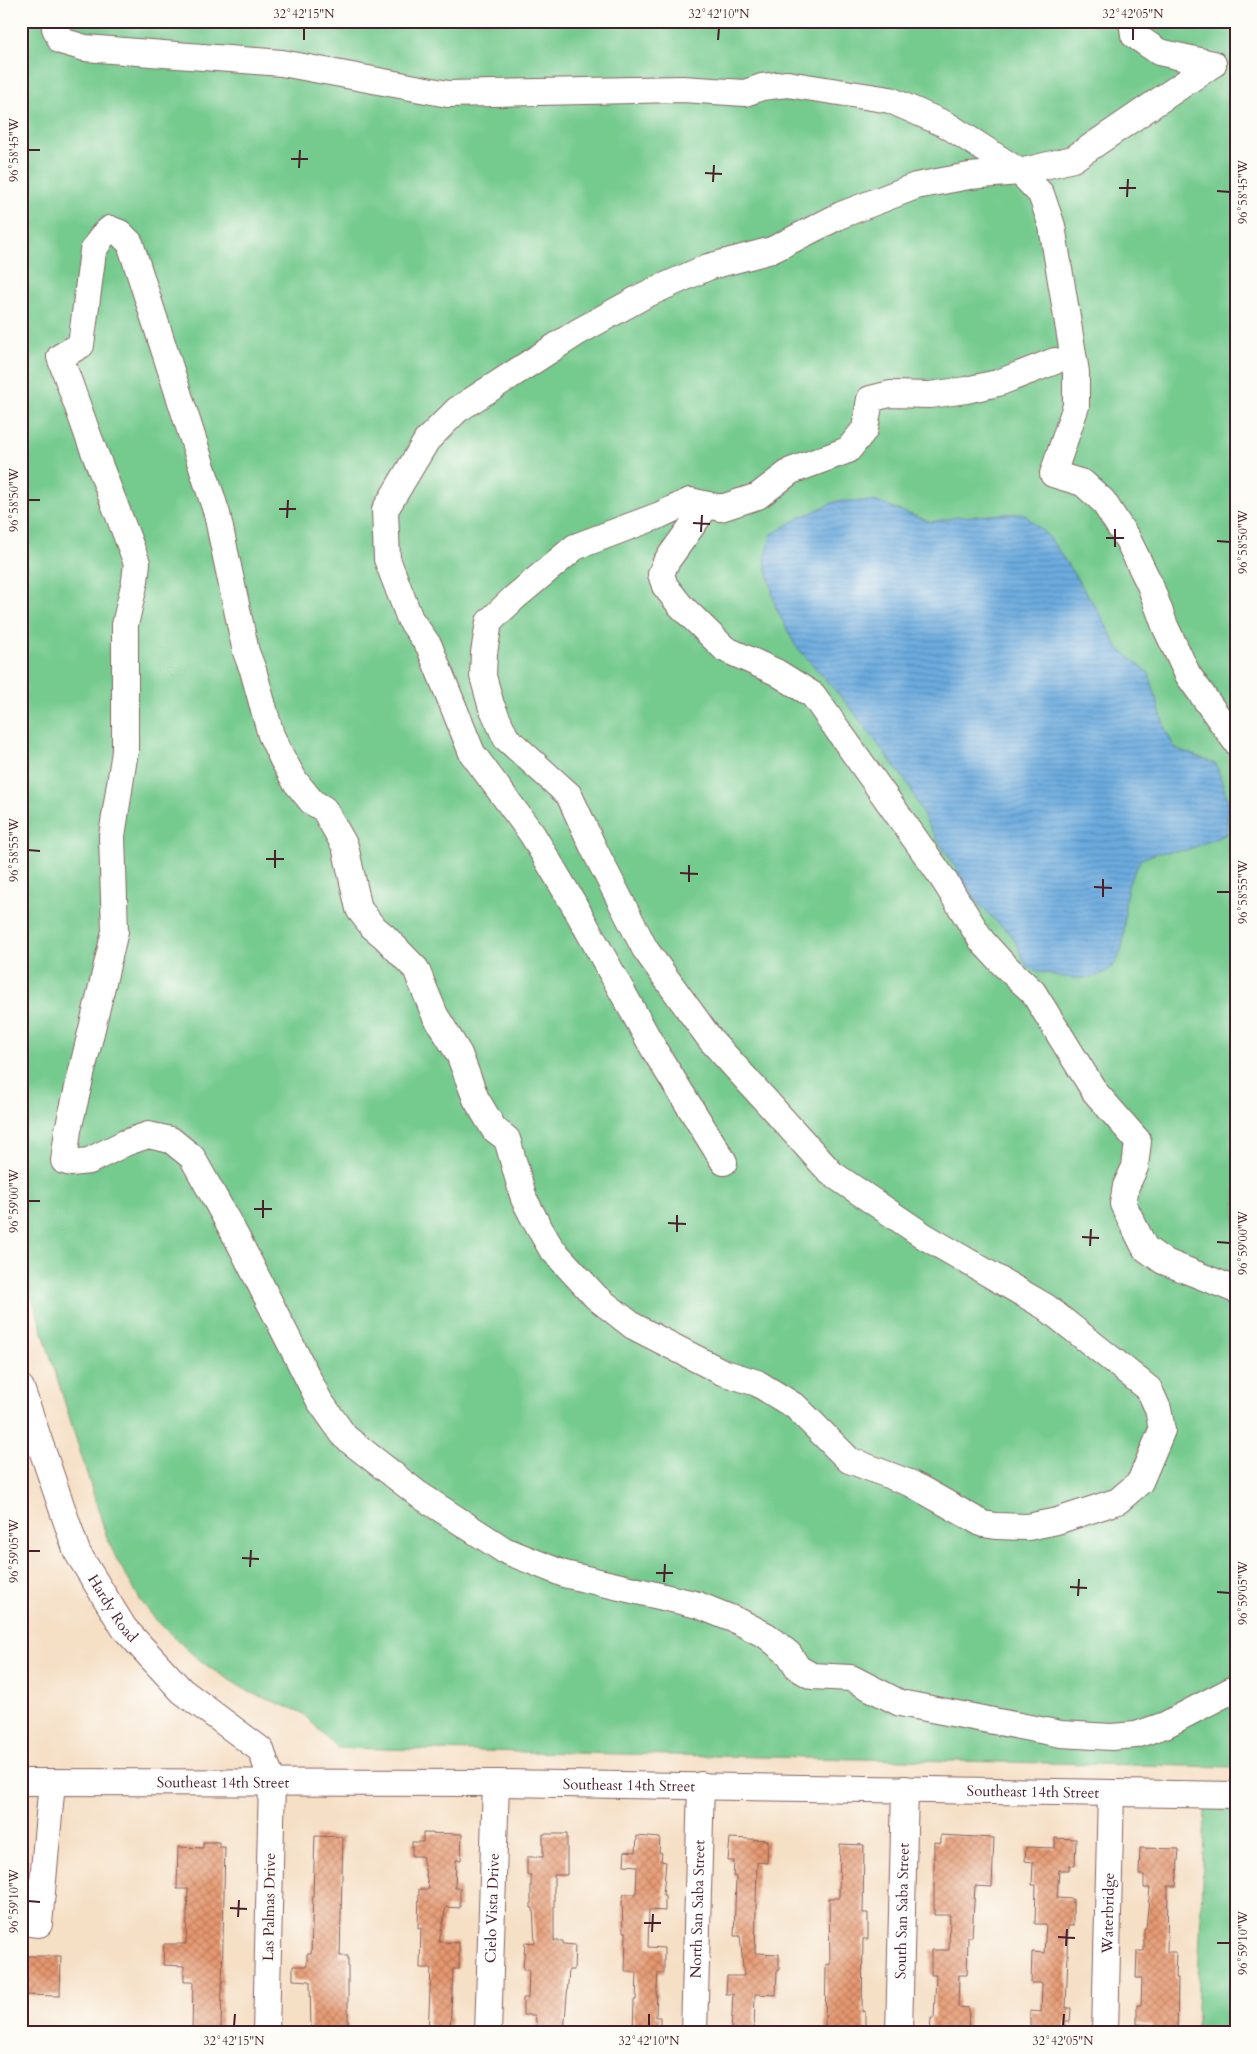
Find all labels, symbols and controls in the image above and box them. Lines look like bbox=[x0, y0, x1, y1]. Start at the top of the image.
text: 32°42'15"N bbox=[274, 6, 335, 22]
text: 32°42'10"N bbox=[689, 6, 750, 22]
text: 32°42'05"N bbox=[1103, 6, 1164, 22]
text: 96°58'45"W bbox=[6, 117, 22, 182]
text: 96°58'45"W bbox=[1235, 159, 1251, 224]
text: 96°58'50"W bbox=[6, 467, 22, 532]
text: 96°58'50"W bbox=[1235, 509, 1251, 574]
text: 96°58'55"W bbox=[6, 817, 22, 882]
text: 96°58'55"W bbox=[1235, 859, 1251, 924]
text: 96°59'00"W bbox=[6, 1168, 22, 1233]
text: 96°59'00"W bbox=[1235, 1210, 1251, 1275]
text: 96°59'05"W bbox=[6, 1518, 22, 1583]
text: 96°59'05"W bbox=[1235, 1560, 1251, 1625]
street label: Hardy Road bbox=[83, 1571, 142, 1647]
street label: Southeast 14th Street bbox=[157, 1772, 290, 1793]
street label: Southeast 14th Street bbox=[563, 1774, 696, 1796]
street label: Southeast 14th Street bbox=[967, 1781, 1100, 1803]
street label: North San Saba Street bbox=[686, 1839, 709, 1979]
street label: South San Saba Street bbox=[890, 1842, 914, 1979]
street label: Cielo Vista Drive bbox=[480, 1852, 504, 1964]
street label: Las Palmas Drive bbox=[258, 1853, 280, 1961]
text: 96°59'10"W bbox=[6, 1868, 22, 1933]
street label: Waterbridge bbox=[1097, 1872, 1119, 1955]
text: 96°59'10"W bbox=[1235, 1910, 1251, 1975]
text: 32°42'15"N bbox=[204, 2033, 265, 2049]
text: 32°42'10"N bbox=[619, 2033, 680, 2049]
text: 32°42'05"N bbox=[1033, 2033, 1094, 2049]

